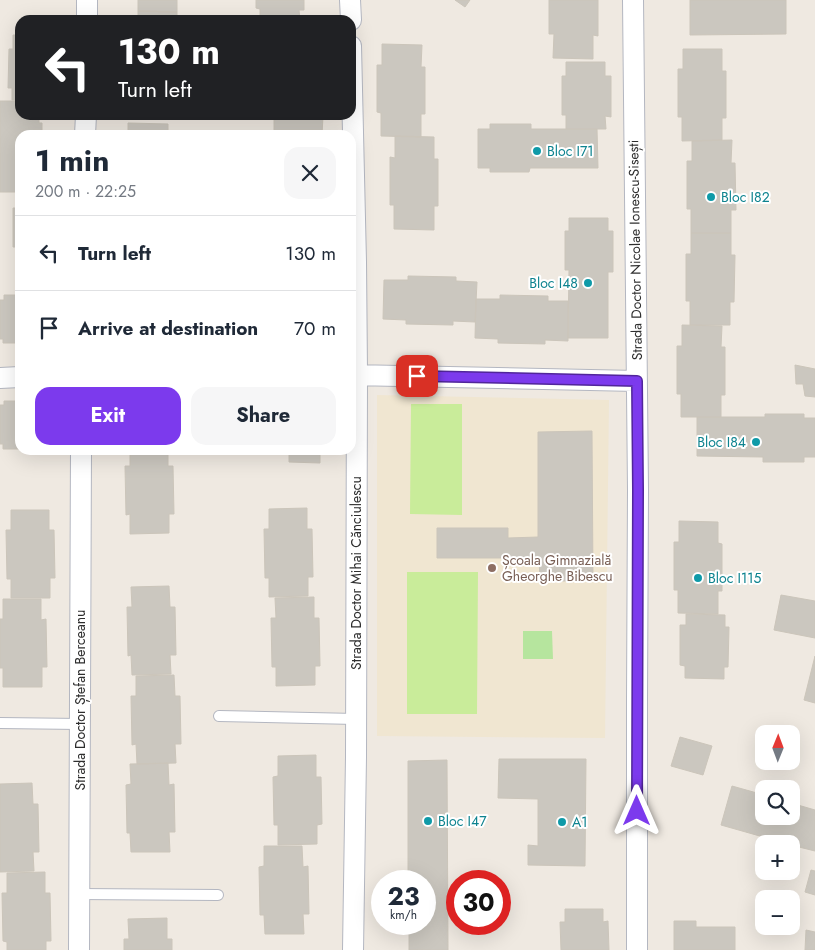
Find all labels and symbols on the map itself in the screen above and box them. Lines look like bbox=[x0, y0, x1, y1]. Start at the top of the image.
street label: Strada Doctor Nicolae Ionescu-Sisești bbox=[623, 140, 648, 360]
place label: Bloc I71 bbox=[547, 141, 594, 161]
marker: Bloc I71 bbox=[531, 145, 543, 157]
place label: Bloc I82 bbox=[721, 187, 770, 207]
marker: Bloc I82 bbox=[705, 191, 717, 203]
place label: Bloc I48 bbox=[529, 273, 578, 293]
marker: Bloc I48 bbox=[582, 277, 594, 289]
pin bbox=[396, 355, 438, 397]
place label: Bloc I84 bbox=[697, 432, 746, 452]
marker: Bloc I84 bbox=[750, 436, 762, 448]
street label: Strada Doctor Mihai Cănciulescu bbox=[346, 476, 366, 670]
place label: Școala Gimnazială Gheorghe Bibescu bbox=[502, 550, 613, 586]
marker: Școala Gimnazială Gheorghe Bibescu bbox=[486, 562, 498, 574]
place label: Bloc I115 bbox=[708, 568, 762, 588]
marker: Bloc I115 bbox=[692, 572, 704, 584]
street label: Strada Doctor Ștefan Berceanu bbox=[70, 610, 91, 790]
north arrow bbox=[755, 725, 800, 770]
position arrow bbox=[610, 784, 662, 836]
place label: Bloc I47 bbox=[438, 811, 487, 831]
place label: A1 bbox=[572, 812, 588, 832]
marker: Bloc I47 bbox=[422, 815, 434, 827]
marker: A1 bbox=[556, 816, 568, 828]
speed limit sign: 30 bbox=[446, 870, 511, 935]

